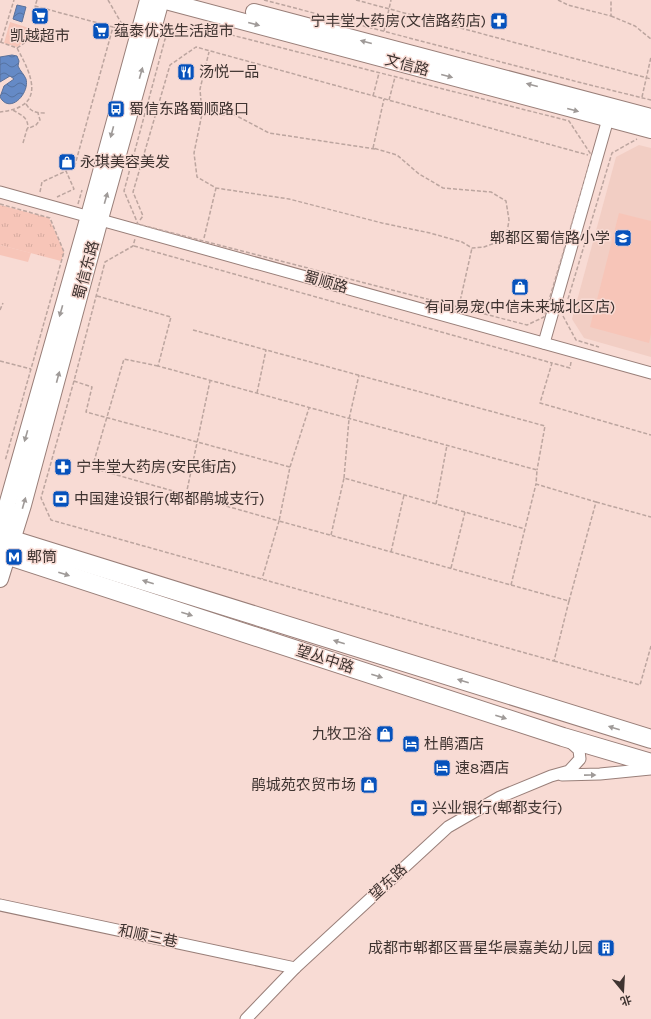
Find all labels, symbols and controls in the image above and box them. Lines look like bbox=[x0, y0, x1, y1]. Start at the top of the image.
supermarket icon: 凯越超市 bbox=[30, 6, 50, 26]
pharmacy icon: 宁丰堂大药房(文信路药店) bbox=[489, 11, 509, 31]
place label: 宁丰堂大药房(文信路药店) bbox=[310, 12, 486, 30]
supermarket icon: 蕴泰优选生活超市 bbox=[91, 21, 111, 41]
one-way arrow bbox=[248, 21, 260, 27]
place label: 蕴泰优选生活超市 bbox=[114, 22, 234, 40]
place label: 凯越超市 bbox=[10, 27, 70, 45]
one-way arrow bbox=[360, 39, 372, 45]
street label: 文信路 bbox=[383, 50, 431, 80]
restaurant icon: 汤悦一品 bbox=[176, 62, 196, 82]
place label: 汤悦一品 bbox=[199, 63, 259, 81]
one-way arrow bbox=[138, 66, 144, 78]
one-way arrow bbox=[442, 73, 454, 79]
one-way arrow bbox=[526, 82, 538, 88]
bus stop icon: 蜀信东路蜀顺路口 bbox=[106, 99, 126, 119]
place label: 蜀信东路蜀顺路口 bbox=[129, 100, 249, 118]
one-way arrow bbox=[567, 107, 579, 113]
one-way arrow bbox=[109, 126, 115, 138]
shop icon: 永琪美容美发 bbox=[57, 152, 77, 172]
place label: 永琪美容美发 bbox=[80, 153, 170, 171]
one-way arrow bbox=[103, 191, 109, 203]
school or university icon: 郫都区蜀信路小学 bbox=[613, 228, 633, 248]
place label: 郫都区蜀信路小学 bbox=[490, 229, 610, 247]
street label: 蜀信东路 bbox=[70, 239, 102, 301]
street label: 蜀顺路 bbox=[302, 267, 350, 297]
shop icon: 有间易宠(中信未来城北区店) bbox=[510, 277, 530, 297]
place label: 有间易宠(中信未来城北区店) bbox=[425, 298, 615, 316]
one-way arrow bbox=[58, 305, 64, 317]
one-way arrow bbox=[55, 371, 61, 384]
one-way arrow bbox=[23, 431, 29, 443]
pharmacy icon: 宁丰堂大药房(安民街店) bbox=[53, 457, 73, 477]
place label: 宁丰堂大药房(安民街店) bbox=[76, 458, 237, 476]
bank icon: 中国建设银行(郫都鹃城支行) bbox=[51, 489, 71, 509]
place label: 中国建设银行(郫都鹃城支行) bbox=[74, 490, 265, 508]
one-way arrow bbox=[21, 497, 27, 509]
metro station icon: 郫筒 bbox=[4, 547, 24, 567]
place label: 郫筒 bbox=[27, 548, 57, 566]
one-way arrow bbox=[58, 571, 70, 577]
one-way arrow bbox=[142, 579, 154, 585]
one-way arrow bbox=[182, 611, 194, 617]
one-way arrow bbox=[333, 639, 345, 645]
street label: 望丛中路 bbox=[294, 641, 356, 677]
one-way arrow bbox=[372, 673, 384, 679]
one-way arrow bbox=[457, 678, 469, 684]
one-way arrow bbox=[495, 714, 507, 720]
shop icon: 九牧卫浴 bbox=[375, 724, 395, 744]
place label: 九牧卫浴 bbox=[312, 725, 372, 743]
one-way arrow bbox=[607, 725, 619, 731]
hotel icon: 杜鹃酒店 bbox=[401, 734, 421, 754]
place label: 杜鹃酒店 bbox=[424, 735, 484, 753]
hotel icon: 速8酒店 bbox=[432, 758, 452, 778]
place label: 速8酒店 bbox=[455, 759, 509, 777]
one-way arrow bbox=[584, 771, 596, 778]
shop icon: 鹃城苑农贸市场 bbox=[359, 775, 379, 795]
place label: 鹃城苑农贸市场 bbox=[251, 776, 356, 794]
bank icon: 兴业银行(郫都支行) bbox=[409, 798, 429, 818]
place label: 兴业银行(郫都支行) bbox=[432, 799, 563, 817]
street label: 望东路 bbox=[365, 860, 411, 904]
street label: 和顺三巷 bbox=[117, 921, 179, 951]
building icon: 成都市郫都区晋星华晨嘉美幼儿园 bbox=[596, 938, 616, 958]
place label: 成都市郫都区晋星华晨嘉美幼儿园 bbox=[368, 939, 593, 957]
north arrow bbox=[603, 971, 643, 1011]
text: 北 bbox=[619, 992, 633, 1008]

